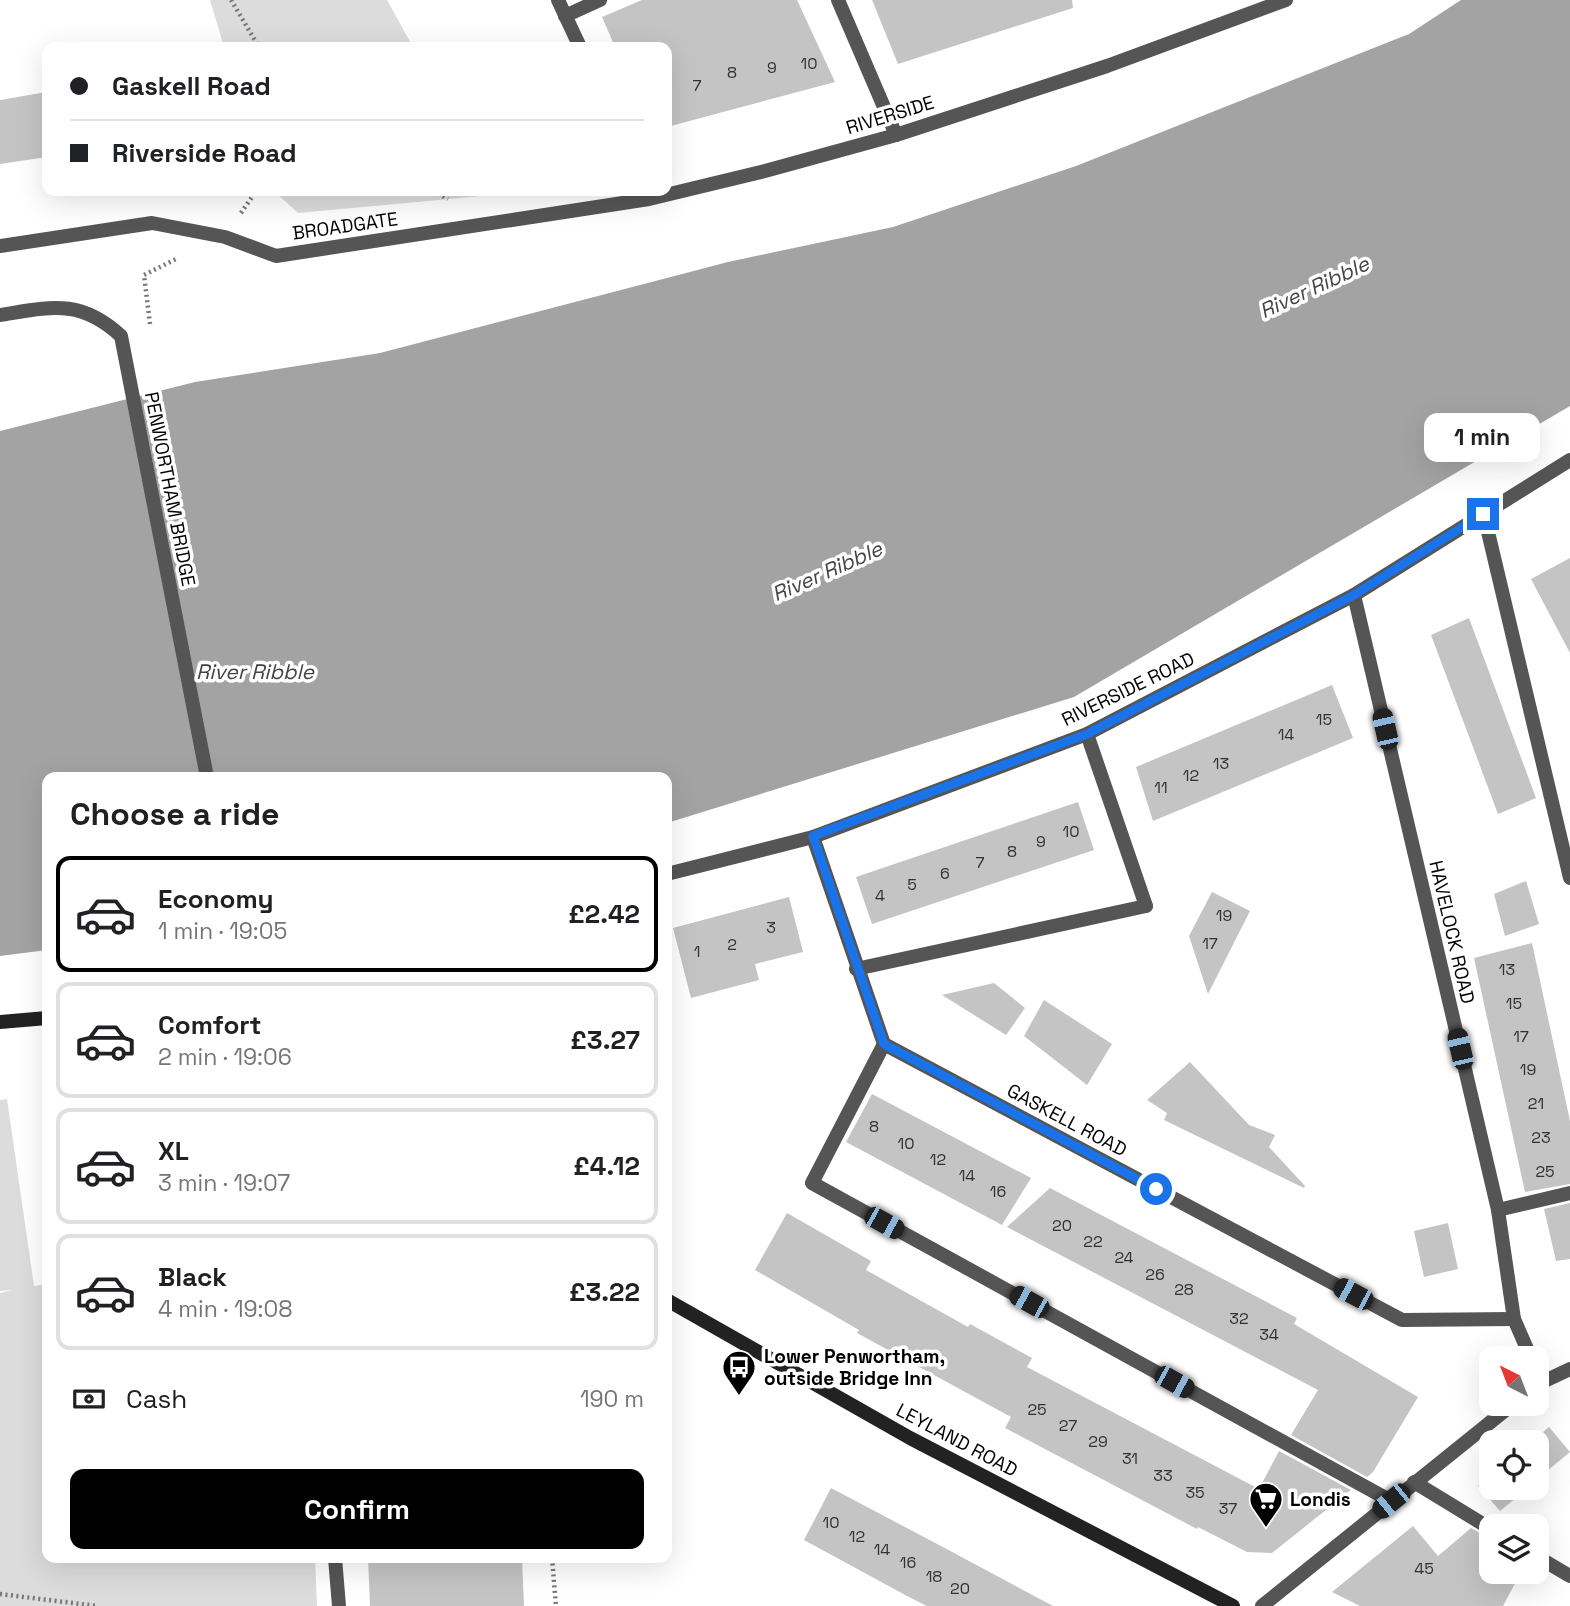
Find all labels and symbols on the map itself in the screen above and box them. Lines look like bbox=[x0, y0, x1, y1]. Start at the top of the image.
house number: 10 bbox=[801, 53, 817, 74]
house number: 9 bbox=[767, 57, 777, 78]
house number: 8 bbox=[727, 62, 737, 83]
house number: 7 bbox=[692, 75, 702, 96]
street label: RIVERSIDE bbox=[843, 90, 937, 140]
street label: BROADGATE bbox=[290, 206, 400, 246]
water label: River Ribble bbox=[1255, 249, 1375, 324]
street label: PENWORTHAM BRIDGE bbox=[139, 390, 201, 588]
callout: 1 min bbox=[1425, 412, 1541, 462]
route end bbox=[1467, 498, 1499, 530]
water label: River Ribble bbox=[768, 534, 888, 607]
street label: RIVERSIDE ROAD bbox=[1058, 646, 1198, 732]
water label: River Ribble bbox=[196, 658, 316, 685]
car bbox=[1371, 706, 1400, 752]
house number: 15 bbox=[1316, 709, 1332, 730]
house number: 14 bbox=[1278, 724, 1294, 745]
house number: 13 bbox=[1213, 753, 1229, 774]
house number: 12 bbox=[1183, 765, 1199, 786]
house number: 11 bbox=[1154, 777, 1168, 798]
house number: 10 bbox=[1063, 821, 1079, 842]
house number: 9 bbox=[1036, 831, 1046, 852]
house number: 8 bbox=[1007, 841, 1017, 862]
house number: 7 bbox=[975, 852, 985, 873]
street label: HAVELOCK ROAD bbox=[1423, 858, 1481, 1006]
house number: 6 bbox=[940, 863, 950, 884]
house number: 5 bbox=[907, 874, 917, 895]
house number: 4 bbox=[875, 885, 885, 906]
house number: 19 bbox=[1216, 905, 1232, 926]
house number: 3 bbox=[766, 917, 776, 938]
house number: 17 bbox=[1202, 933, 1218, 954]
house number: 2 bbox=[727, 934, 737, 955]
house number: 1 bbox=[694, 941, 700, 962]
house number: 13 bbox=[1499, 959, 1515, 980]
house number: 15 bbox=[1506, 993, 1522, 1014]
car bbox=[1446, 1026, 1475, 1072]
house number: 17 bbox=[1513, 1026, 1529, 1047]
house number: 19 bbox=[1520, 1059, 1536, 1080]
street label: GASKELL ROAD bbox=[1003, 1078, 1131, 1162]
house number: 21 bbox=[1528, 1093, 1544, 1114]
house number: 8 bbox=[869, 1116, 879, 1137]
house number: 23 bbox=[1531, 1127, 1551, 1148]
house number: 10 bbox=[898, 1133, 914, 1154]
house number: 12 bbox=[930, 1149, 946, 1170]
house number: 25 bbox=[1535, 1161, 1555, 1182]
house number: 14 bbox=[959, 1165, 975, 1186]
route start bbox=[1140, 1173, 1172, 1205]
house number: 16 bbox=[990, 1181, 1006, 1202]
car bbox=[861, 1204, 908, 1242]
house number: 20 bbox=[1052, 1215, 1072, 1236]
house number: 22 bbox=[1083, 1231, 1103, 1252]
house number: 24 bbox=[1114, 1247, 1134, 1268]
house number: 26 bbox=[1145, 1264, 1165, 1285]
car bbox=[1330, 1275, 1377, 1313]
house number: 28 bbox=[1174, 1279, 1194, 1300]
car bbox=[1006, 1283, 1053, 1321]
house number: 32 bbox=[1229, 1308, 1249, 1329]
house number: 34 bbox=[1259, 1324, 1279, 1345]
place label: Lower Penwortham, outside Bridge Inn bbox=[764, 1344, 945, 1391]
north arrow bbox=[1479, 1346, 1549, 1416]
bus stop icon: Lower Penwortham, outside Bridge Inn bbox=[720, 1348, 758, 1397]
car bbox=[1151, 1363, 1198, 1401]
street label: LEYLAND ROAD bbox=[892, 1397, 1022, 1483]
house number: 25 bbox=[1027, 1399, 1047, 1420]
house number: 27 bbox=[1059, 1415, 1077, 1436]
house number: 29 bbox=[1088, 1431, 1108, 1452]
house number: 31 bbox=[1122, 1448, 1138, 1469]
house number: 33 bbox=[1153, 1465, 1173, 1486]
supermarket icon: Londis bbox=[1247, 1480, 1285, 1529]
car bbox=[1369, 1480, 1414, 1522]
house number: 35 bbox=[1185, 1482, 1205, 1503]
place label: Londis bbox=[1290, 1487, 1351, 1512]
house number: 37 bbox=[1219, 1498, 1237, 1519]
house number: 10 bbox=[823, 1512, 839, 1533]
house number: 12 bbox=[849, 1526, 865, 1547]
house number: 14 bbox=[874, 1539, 890, 1560]
house number: 16 bbox=[900, 1552, 916, 1573]
house number: 45 bbox=[1414, 1558, 1434, 1579]
house number: 18 bbox=[926, 1566, 942, 1587]
house number: 20 bbox=[950, 1578, 970, 1599]

